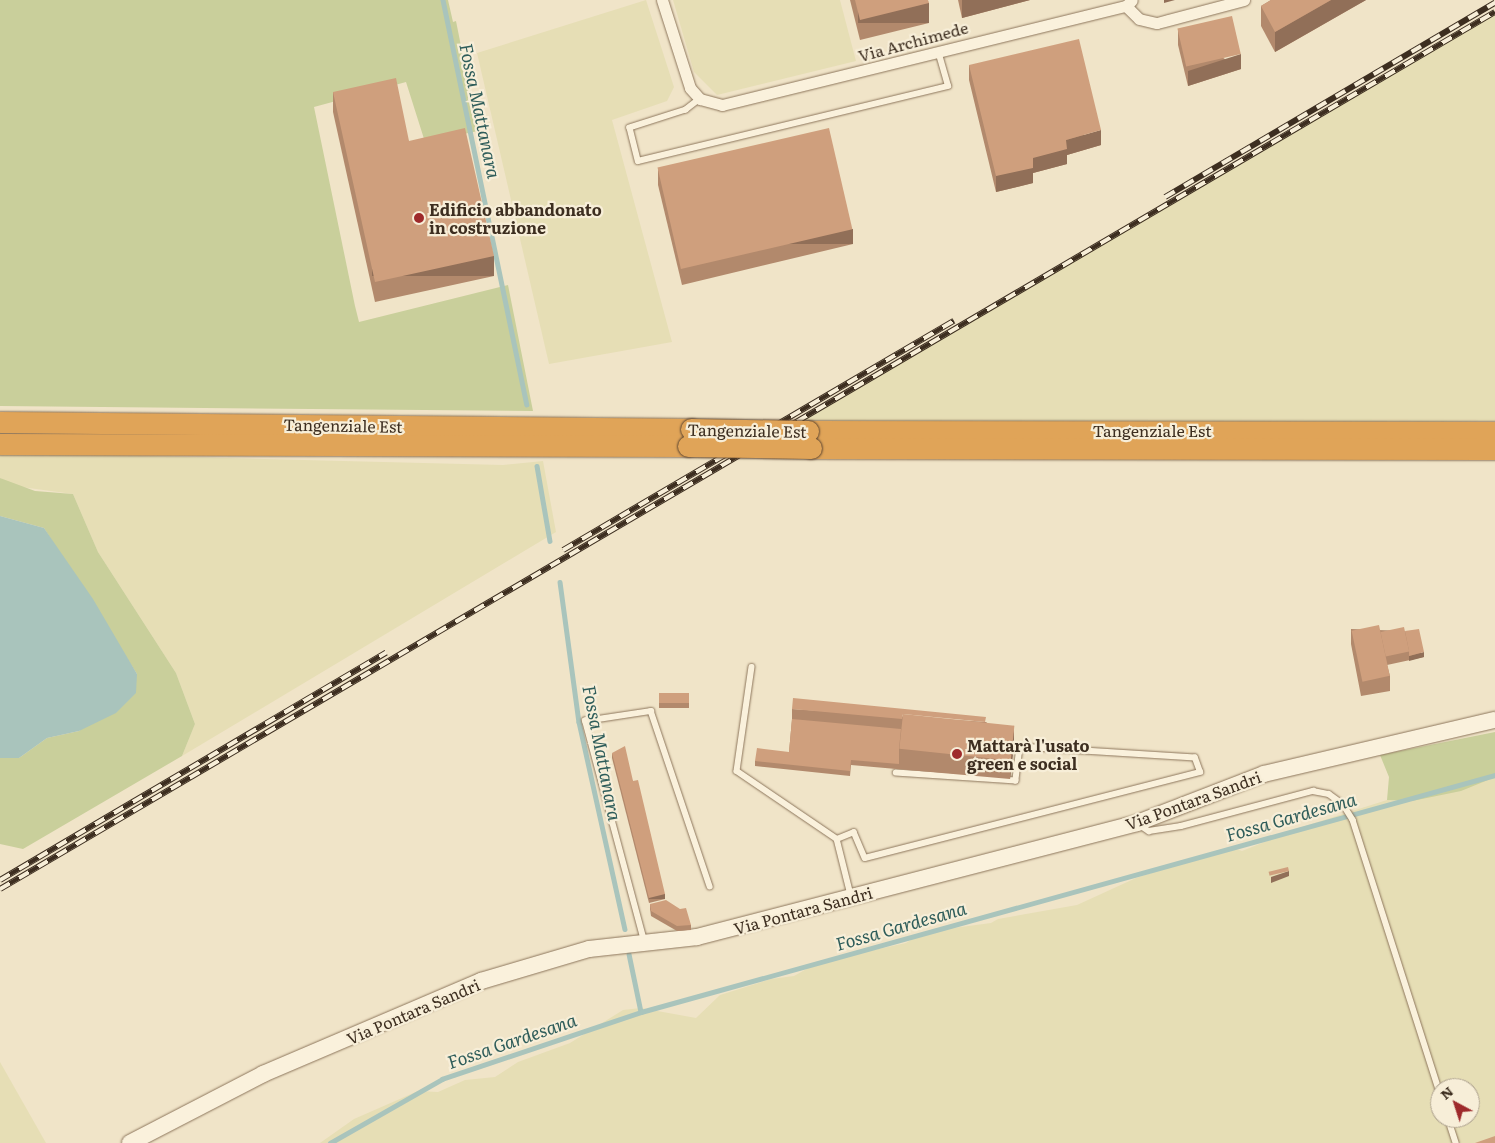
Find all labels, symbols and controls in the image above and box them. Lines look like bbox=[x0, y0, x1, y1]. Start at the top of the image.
street label: Via Archimede bbox=[856, 17, 970, 65]
water label: Fossa Mattanara bbox=[455, 41, 505, 181]
place label: Edificio abbandonato in costruzione bbox=[429, 199, 602, 237]
marker: Edificio abbandonato in costruzione bbox=[413, 212, 425, 224]
street label: Tangenziale Est bbox=[283, 414, 403, 436]
street label: Tangenziale Est bbox=[687, 419, 807, 441]
street label: Tangenziale Est bbox=[1092, 420, 1212, 440]
water label: Fossa Mattanara bbox=[578, 683, 626, 823]
place label: Mattarà l'usato green e social bbox=[967, 735, 1090, 773]
marker: Mattarà l'usato green e social bbox=[951, 748, 963, 760]
street label: Via Pontara Sandri bbox=[1123, 767, 1263, 833]
water label: Fossa Gardesana bbox=[1223, 788, 1359, 846]
street label: Via Pontara Sandri bbox=[732, 882, 874, 938]
water label: Fossa Gardesana bbox=[833, 897, 969, 955]
street label: Via Pontara Sandri bbox=[344, 974, 482, 1048]
water label: Fossa Gardesana bbox=[445, 1009, 579, 1073]
north arrow bbox=[1430, 1078, 1480, 1128]
text: N bbox=[1435, 1081, 1457, 1104]

